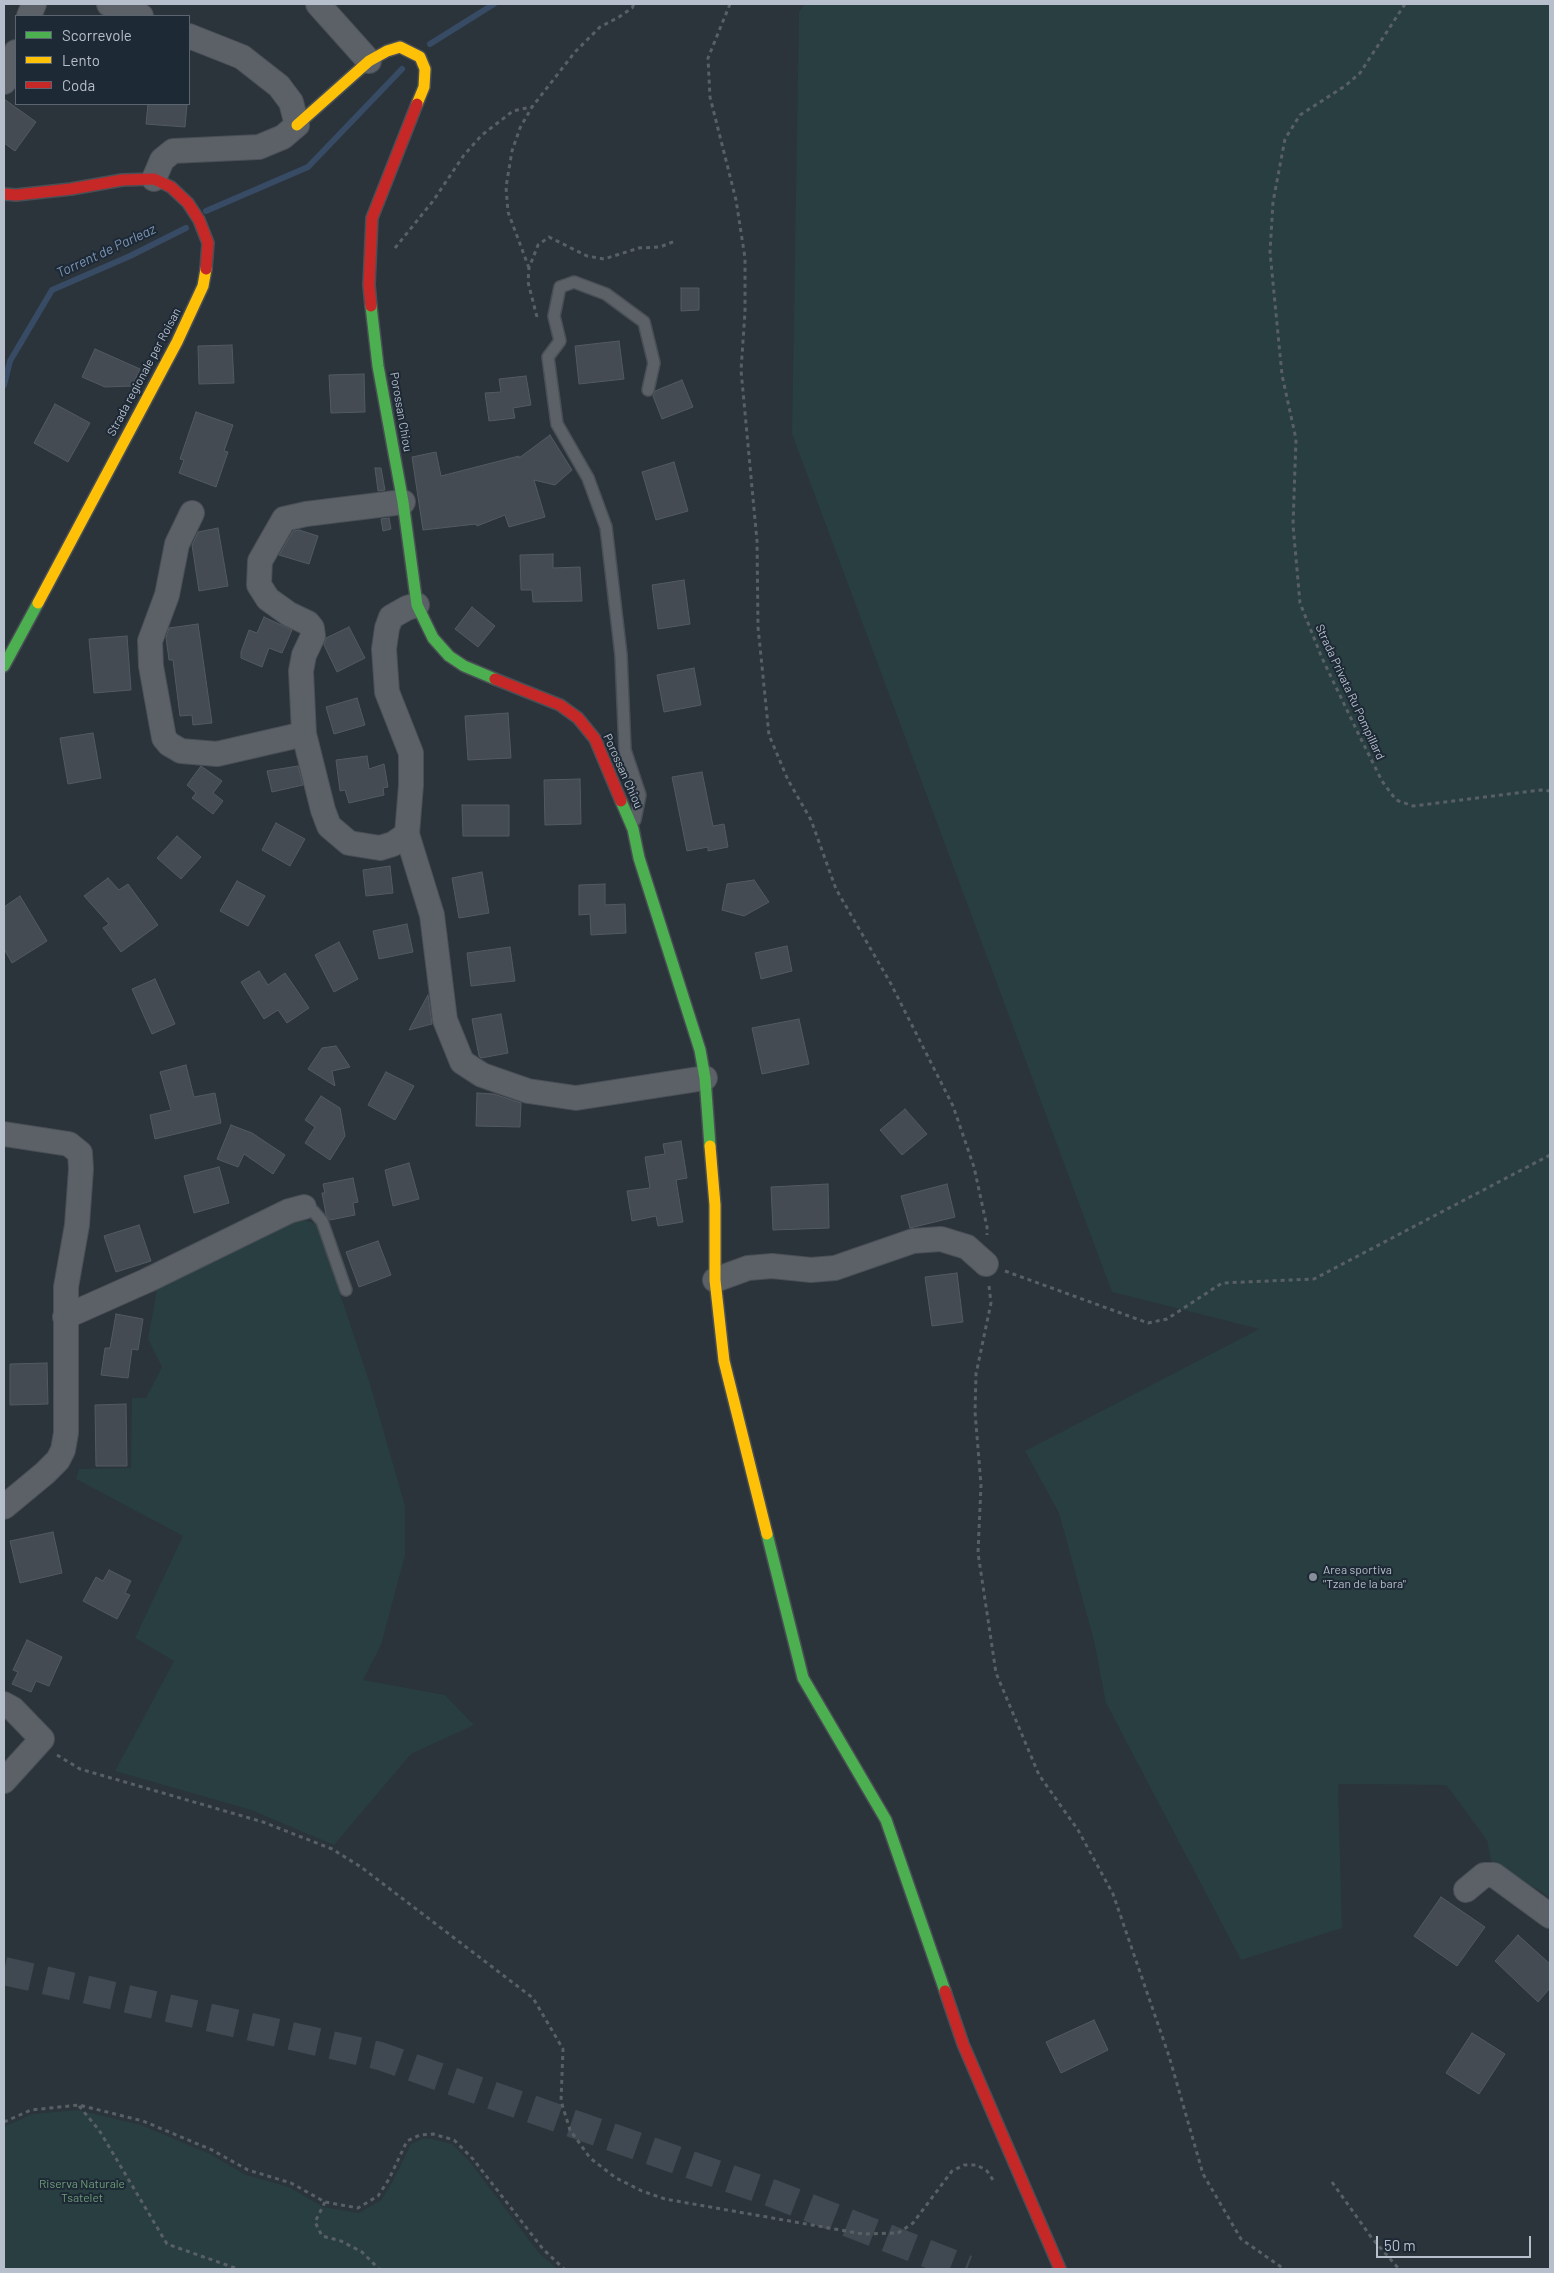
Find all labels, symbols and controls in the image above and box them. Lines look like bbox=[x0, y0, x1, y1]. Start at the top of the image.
legend bbox=[15, 15, 190, 105]
text: Scorrevole bbox=[62, 26, 132, 44]
text: Lento bbox=[62, 51, 100, 69]
text: Coda bbox=[62, 76, 95, 94]
water label: Torrent de Parleaz bbox=[54, 221, 158, 281]
street label: Strada regionale per Roisan bbox=[104, 306, 184, 438]
street label: Porossan Chiou bbox=[387, 371, 415, 453]
street label: Strada Privata Ru Pompillard bbox=[1312, 622, 1388, 762]
street label: Porossan Chiou bbox=[600, 731, 646, 811]
place label: Area sportiva "Tzan de la bara" bbox=[1323, 1563, 1406, 1591]
marker: Area sportiva "Tzan de la bara" bbox=[1307, 1571, 1319, 1583]
park label: Riserva Naturale Tsatelet bbox=[39, 2177, 125, 2205]
scale bar bbox=[1379, 2226, 1534, 2258]
text: 50 m bbox=[1384, 2236, 1416, 2254]

